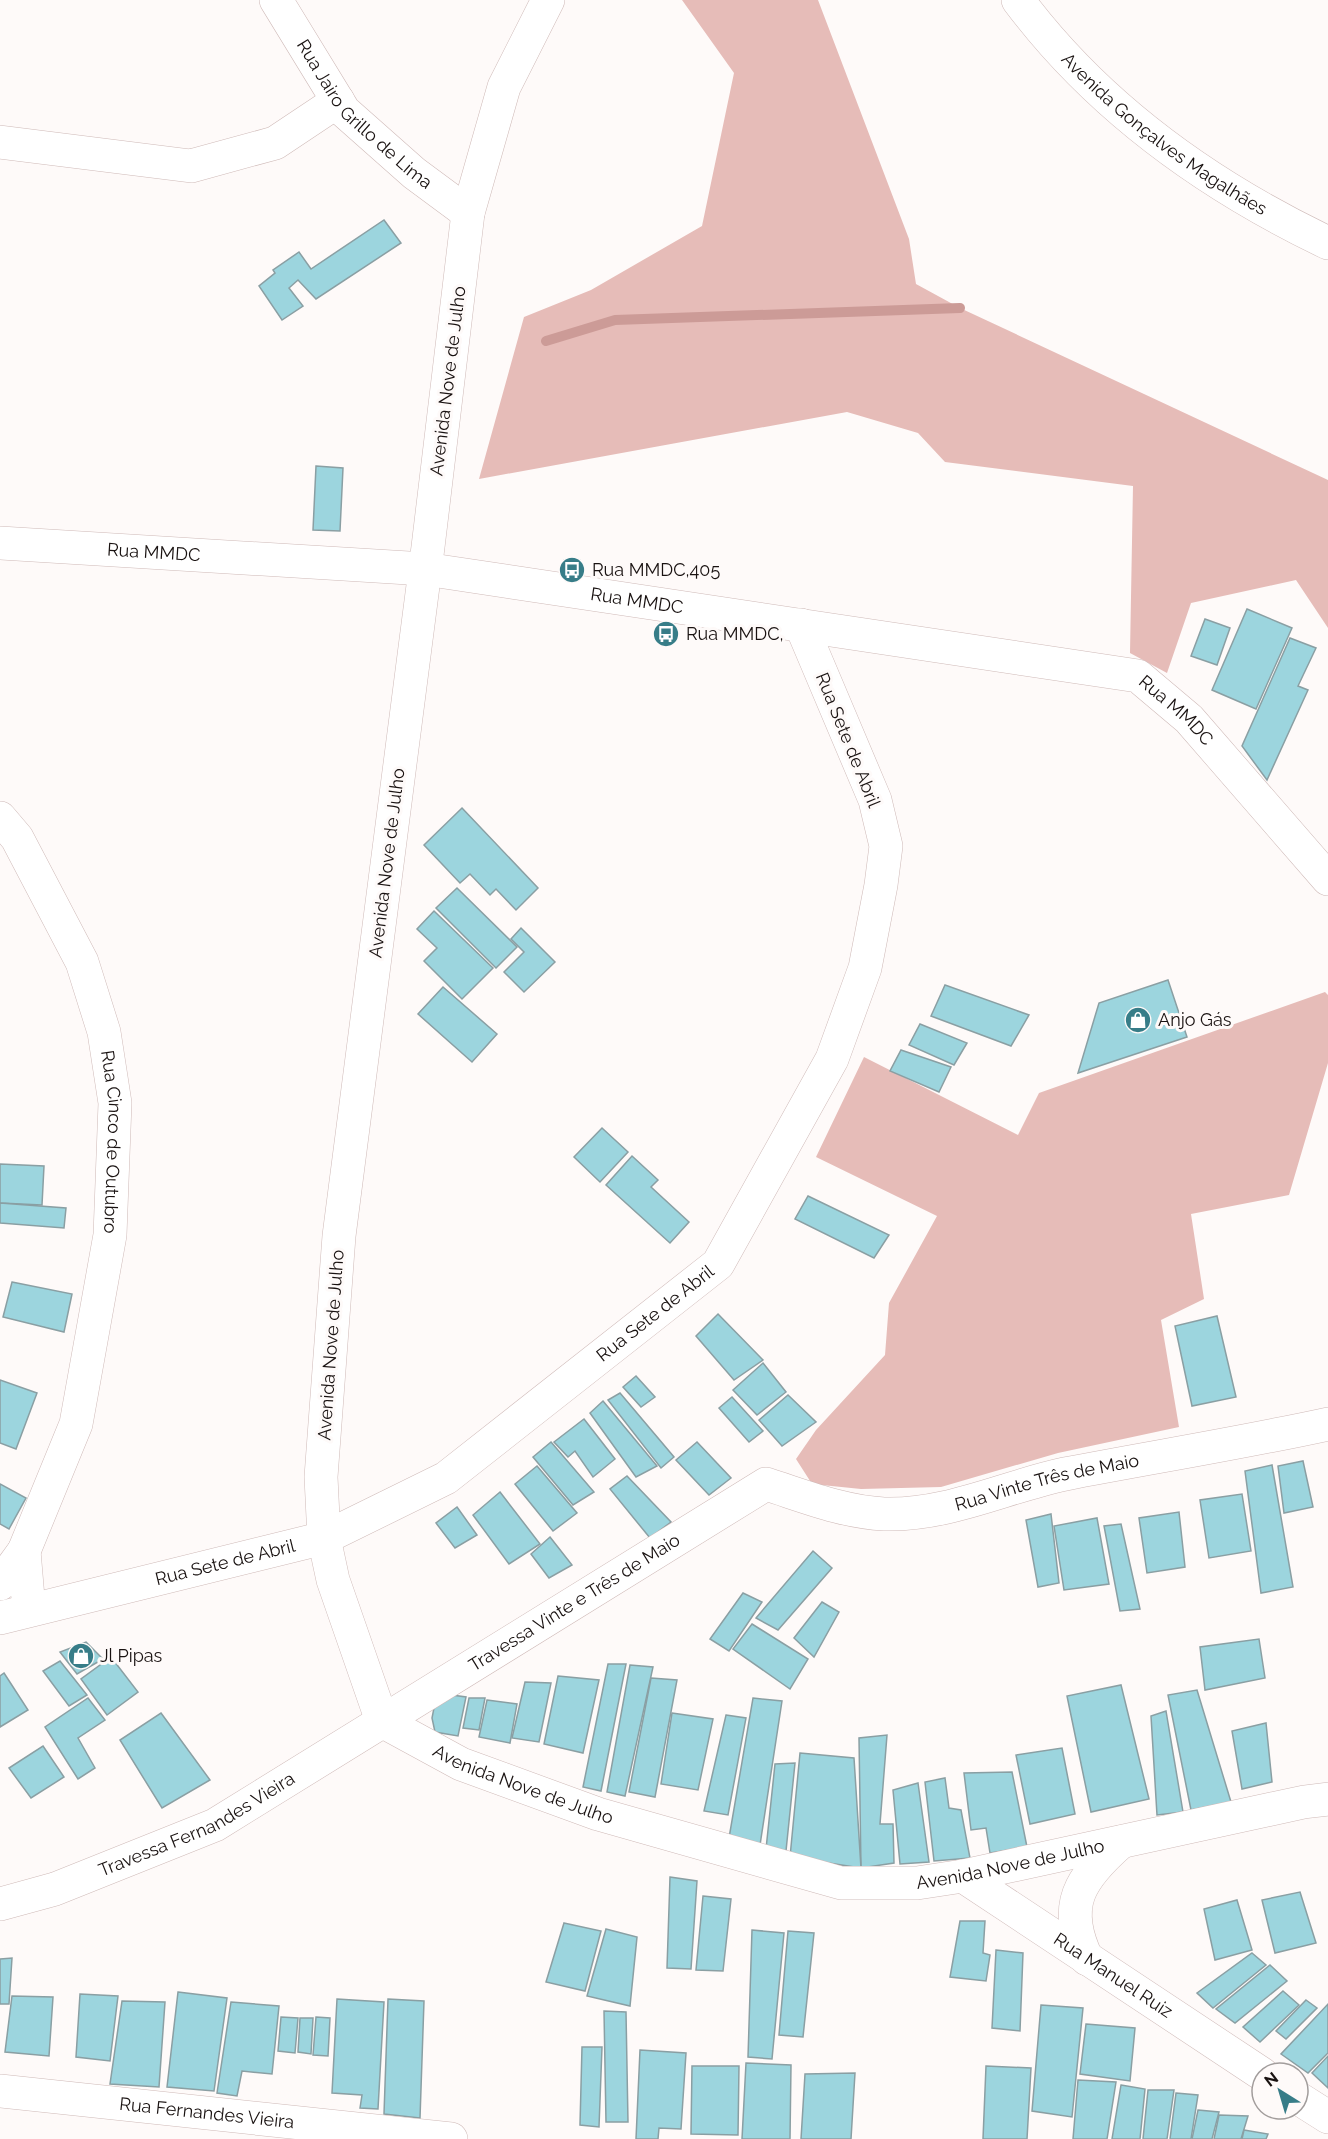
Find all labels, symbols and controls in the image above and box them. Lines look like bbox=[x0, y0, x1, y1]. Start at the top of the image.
street label: Rua Jairo Grillo de Lima bbox=[293, 35, 437, 193]
street label: Avenida Gonçalves Magalhães bbox=[1058, 48, 1271, 219]
street label: Avenida Nove de Julho bbox=[425, 284, 470, 477]
street label: Rua MMDC bbox=[106, 539, 201, 565]
bus stop icon: Rua MMDC,405 bbox=[557, 555, 587, 585]
place label: Rua MMDC,405 bbox=[592, 559, 720, 580]
street label: Rua MMDC bbox=[589, 583, 685, 618]
bus stop icon: Rua MMDC, bbox=[651, 619, 681, 649]
place label: Rua MMDC, bbox=[686, 623, 784, 644]
street label: Rua Sete de Abril bbox=[812, 669, 885, 810]
street label: Rua MMDC bbox=[1135, 670, 1218, 749]
street label: Avenida Nove de Julho bbox=[364, 766, 409, 959]
shop icon: Anjo Gás bbox=[1123, 1005, 1153, 1035]
place label: Anjo Gás bbox=[1158, 1009, 1232, 1030]
street label: Rua Cinco de Outubro bbox=[97, 1049, 126, 1234]
street label: Avenida Nove de Julho bbox=[313, 1249, 348, 1441]
street label: Rua Sete de Abril bbox=[592, 1260, 718, 1366]
street label: Rua Vinte Três de Maio bbox=[952, 1449, 1141, 1515]
street label: Travessa Vinte e Três de Maio bbox=[465, 1529, 684, 1675]
street label: Rua Sete de Abril bbox=[153, 1534, 297, 1589]
shop icon: Jl Pipas bbox=[66, 1641, 96, 1671]
place label: Jl Pipas bbox=[100, 1645, 163, 1666]
street label: Avenida Nove de Julho bbox=[430, 1740, 616, 1828]
street label: Travessa Fernandes Vieira bbox=[96, 1767, 298, 1880]
street label: Avenida Nove de Julho bbox=[915, 1835, 1106, 1893]
street label: Rua Manuel Ruiz bbox=[1050, 1928, 1177, 2022]
north arrow bbox=[1250, 2061, 1310, 2121]
text: N bbox=[1261, 2068, 1282, 2091]
street label: Rua Fernandes Vieira bbox=[118, 2093, 295, 2132]

